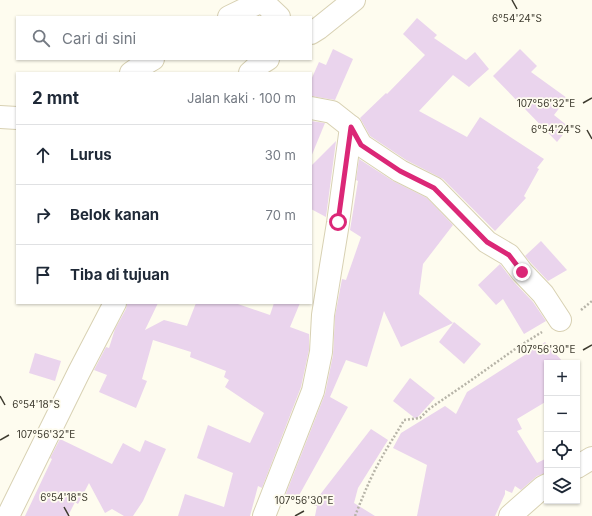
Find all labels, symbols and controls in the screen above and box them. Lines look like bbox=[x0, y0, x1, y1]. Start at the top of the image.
text: 6°54'24"S bbox=[492, 12, 542, 24]
search box bbox=[16, 16, 312, 60]
icon: search bbox=[30, 27, 52, 49]
text: Cari di sini bbox=[62, 29, 136, 48]
text: 2 mnt bbox=[32, 88, 79, 108]
text: Jalan kaki · 100 m bbox=[187, 90, 296, 106]
text: 107°56'32"E bbox=[517, 97, 575, 109]
text: 6°54'24"S bbox=[531, 123, 581, 135]
icon: ahead bbox=[32, 144, 54, 166]
text: Lurus bbox=[70, 145, 112, 164]
text: 30 m bbox=[265, 147, 296, 163]
icon: right bbox=[32, 204, 54, 226]
text: Belok kanan bbox=[70, 205, 159, 224]
text: 70 m bbox=[266, 207, 296, 223]
route start bbox=[329, 213, 347, 231]
route end bbox=[513, 263, 531, 281]
icon: arrive bbox=[32, 264, 54, 286]
text: Tiba di tujuan bbox=[70, 265, 169, 284]
text: 107°56'30"E bbox=[517, 343, 575, 355]
map controls bbox=[544, 360, 580, 504]
button: + bbox=[544, 360, 580, 396]
button: − bbox=[544, 396, 580, 432]
text: 6°54'18"S bbox=[12, 398, 60, 410]
text: 107°56'32"E bbox=[17, 428, 75, 440]
button: locate bbox=[544, 432, 580, 468]
button: layers bbox=[544, 468, 580, 504]
text: 6°54'18"S bbox=[40, 491, 88, 503]
text: 107°56'30"E bbox=[275, 494, 333, 506]

